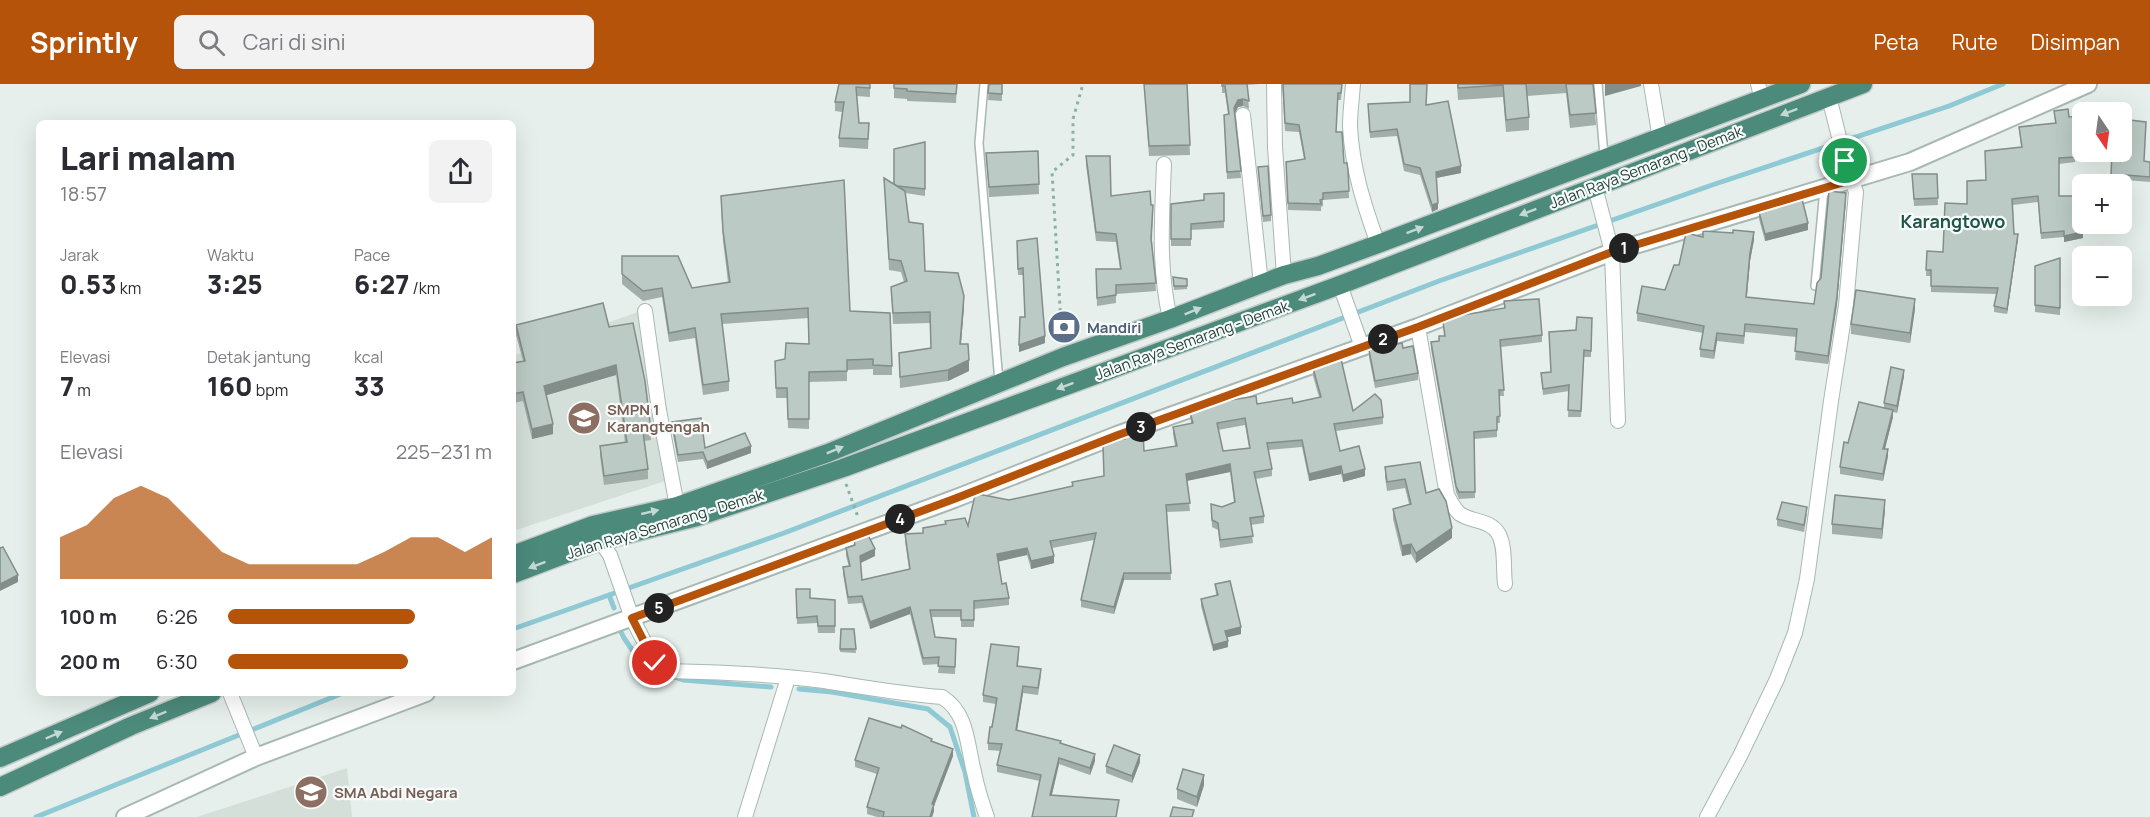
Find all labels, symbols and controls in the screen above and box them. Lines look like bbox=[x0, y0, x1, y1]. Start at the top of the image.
search box bbox=[174, 15, 594, 69]
text: Sprintly bbox=[30, 23, 138, 61]
icon: search bbox=[195, 26, 228, 59]
text: Cari di sini bbox=[243, 27, 346, 57]
text: Peta bbox=[1874, 28, 1919, 56]
text: Rute bbox=[1952, 28, 1998, 56]
text: Disimpan bbox=[2031, 28, 2120, 56]
north arrow bbox=[2072, 102, 2132, 162]
map controls bbox=[2072, 102, 2132, 306]
one-way arrow bbox=[1780, 108, 1798, 118]
street label: Jalan Raya Semarang - Demak bbox=[1547, 120, 1746, 213]
text: Lari malam bbox=[60, 135, 236, 180]
pin bbox=[1819, 135, 1870, 186]
button: share bbox=[429, 140, 492, 203]
icon: arrive bbox=[1828, 144, 1861, 177]
button: + bbox=[2072, 174, 2132, 234]
text: 18:57 bbox=[60, 180, 107, 207]
one-way arrow bbox=[1519, 207, 1537, 217]
district label: Karangtowo bbox=[1901, 209, 2005, 233]
one-way arrow bbox=[1407, 225, 1425, 235]
pin: 1 bbox=[1609, 233, 1639, 263]
text: 1 bbox=[1620, 237, 1628, 259]
text: Jarak bbox=[60, 244, 99, 266]
text: Waktu bbox=[207, 244, 254, 266]
text: Pace bbox=[354, 244, 390, 266]
button: − bbox=[2072, 246, 2132, 306]
text: 0.53 bbox=[60, 266, 117, 302]
text: 3:25 bbox=[207, 266, 263, 302]
text: 6:27 bbox=[354, 266, 409, 302]
text: km bbox=[117, 277, 141, 299]
text: /km bbox=[409, 277, 440, 299]
one-way arrow bbox=[1298, 293, 1316, 303]
street label: Jalan Raya Semarang - Demak bbox=[1092, 295, 1292, 385]
one-way arrow bbox=[1184, 305, 1202, 315]
bank icon: Mandiri bbox=[1046, 309, 1082, 345]
place label: Mandiri bbox=[1087, 317, 1141, 338]
pin: 2 bbox=[1368, 324, 1398, 354]
text: 2 bbox=[1378, 328, 1388, 350]
text: Elevasi bbox=[60, 346, 111, 368]
text: Detak jantung bbox=[207, 346, 311, 368]
text: kcal bbox=[354, 346, 383, 368]
text: 7 bbox=[60, 368, 74, 404]
text: 160 bbox=[207, 368, 253, 404]
text: 33 bbox=[354, 368, 385, 404]
text: m bbox=[74, 379, 91, 401]
text: bpm bbox=[253, 379, 288, 401]
one-way arrow bbox=[1056, 382, 1074, 392]
place label: SMPN 1 Karangtengah bbox=[607, 399, 710, 437]
school or university icon: SMPN 1 Karangtengah bbox=[566, 400, 602, 436]
pin: 3 bbox=[1126, 412, 1156, 442]
text: 3 bbox=[1136, 416, 1146, 438]
text: Elevasi bbox=[60, 438, 123, 465]
text: 225–231 m bbox=[396, 438, 492, 465]
one-way arrow bbox=[826, 445, 844, 454]
street label: Jalan Raya Semarang - Demak bbox=[564, 484, 767, 564]
pin: 4 bbox=[885, 504, 915, 534]
one-way arrow bbox=[641, 506, 659, 516]
text: 4 bbox=[895, 508, 905, 530]
one-way arrow bbox=[528, 561, 546, 570]
pin: 5 bbox=[644, 593, 674, 623]
text: 5 bbox=[654, 597, 664, 619]
text: 100 m bbox=[60, 603, 117, 630]
text: 6:26 bbox=[156, 603, 198, 630]
pin bbox=[629, 637, 680, 688]
icon: check bbox=[638, 646, 671, 679]
text: 200 m bbox=[60, 648, 120, 675]
text: 6:30 bbox=[156, 648, 198, 675]
one-way arrow bbox=[148, 710, 166, 720]
one-way arrow bbox=[45, 730, 63, 740]
school or university icon: SMA Abdi Negara bbox=[293, 774, 329, 810]
place label: SMA Abdi Negara bbox=[334, 782, 458, 803]

